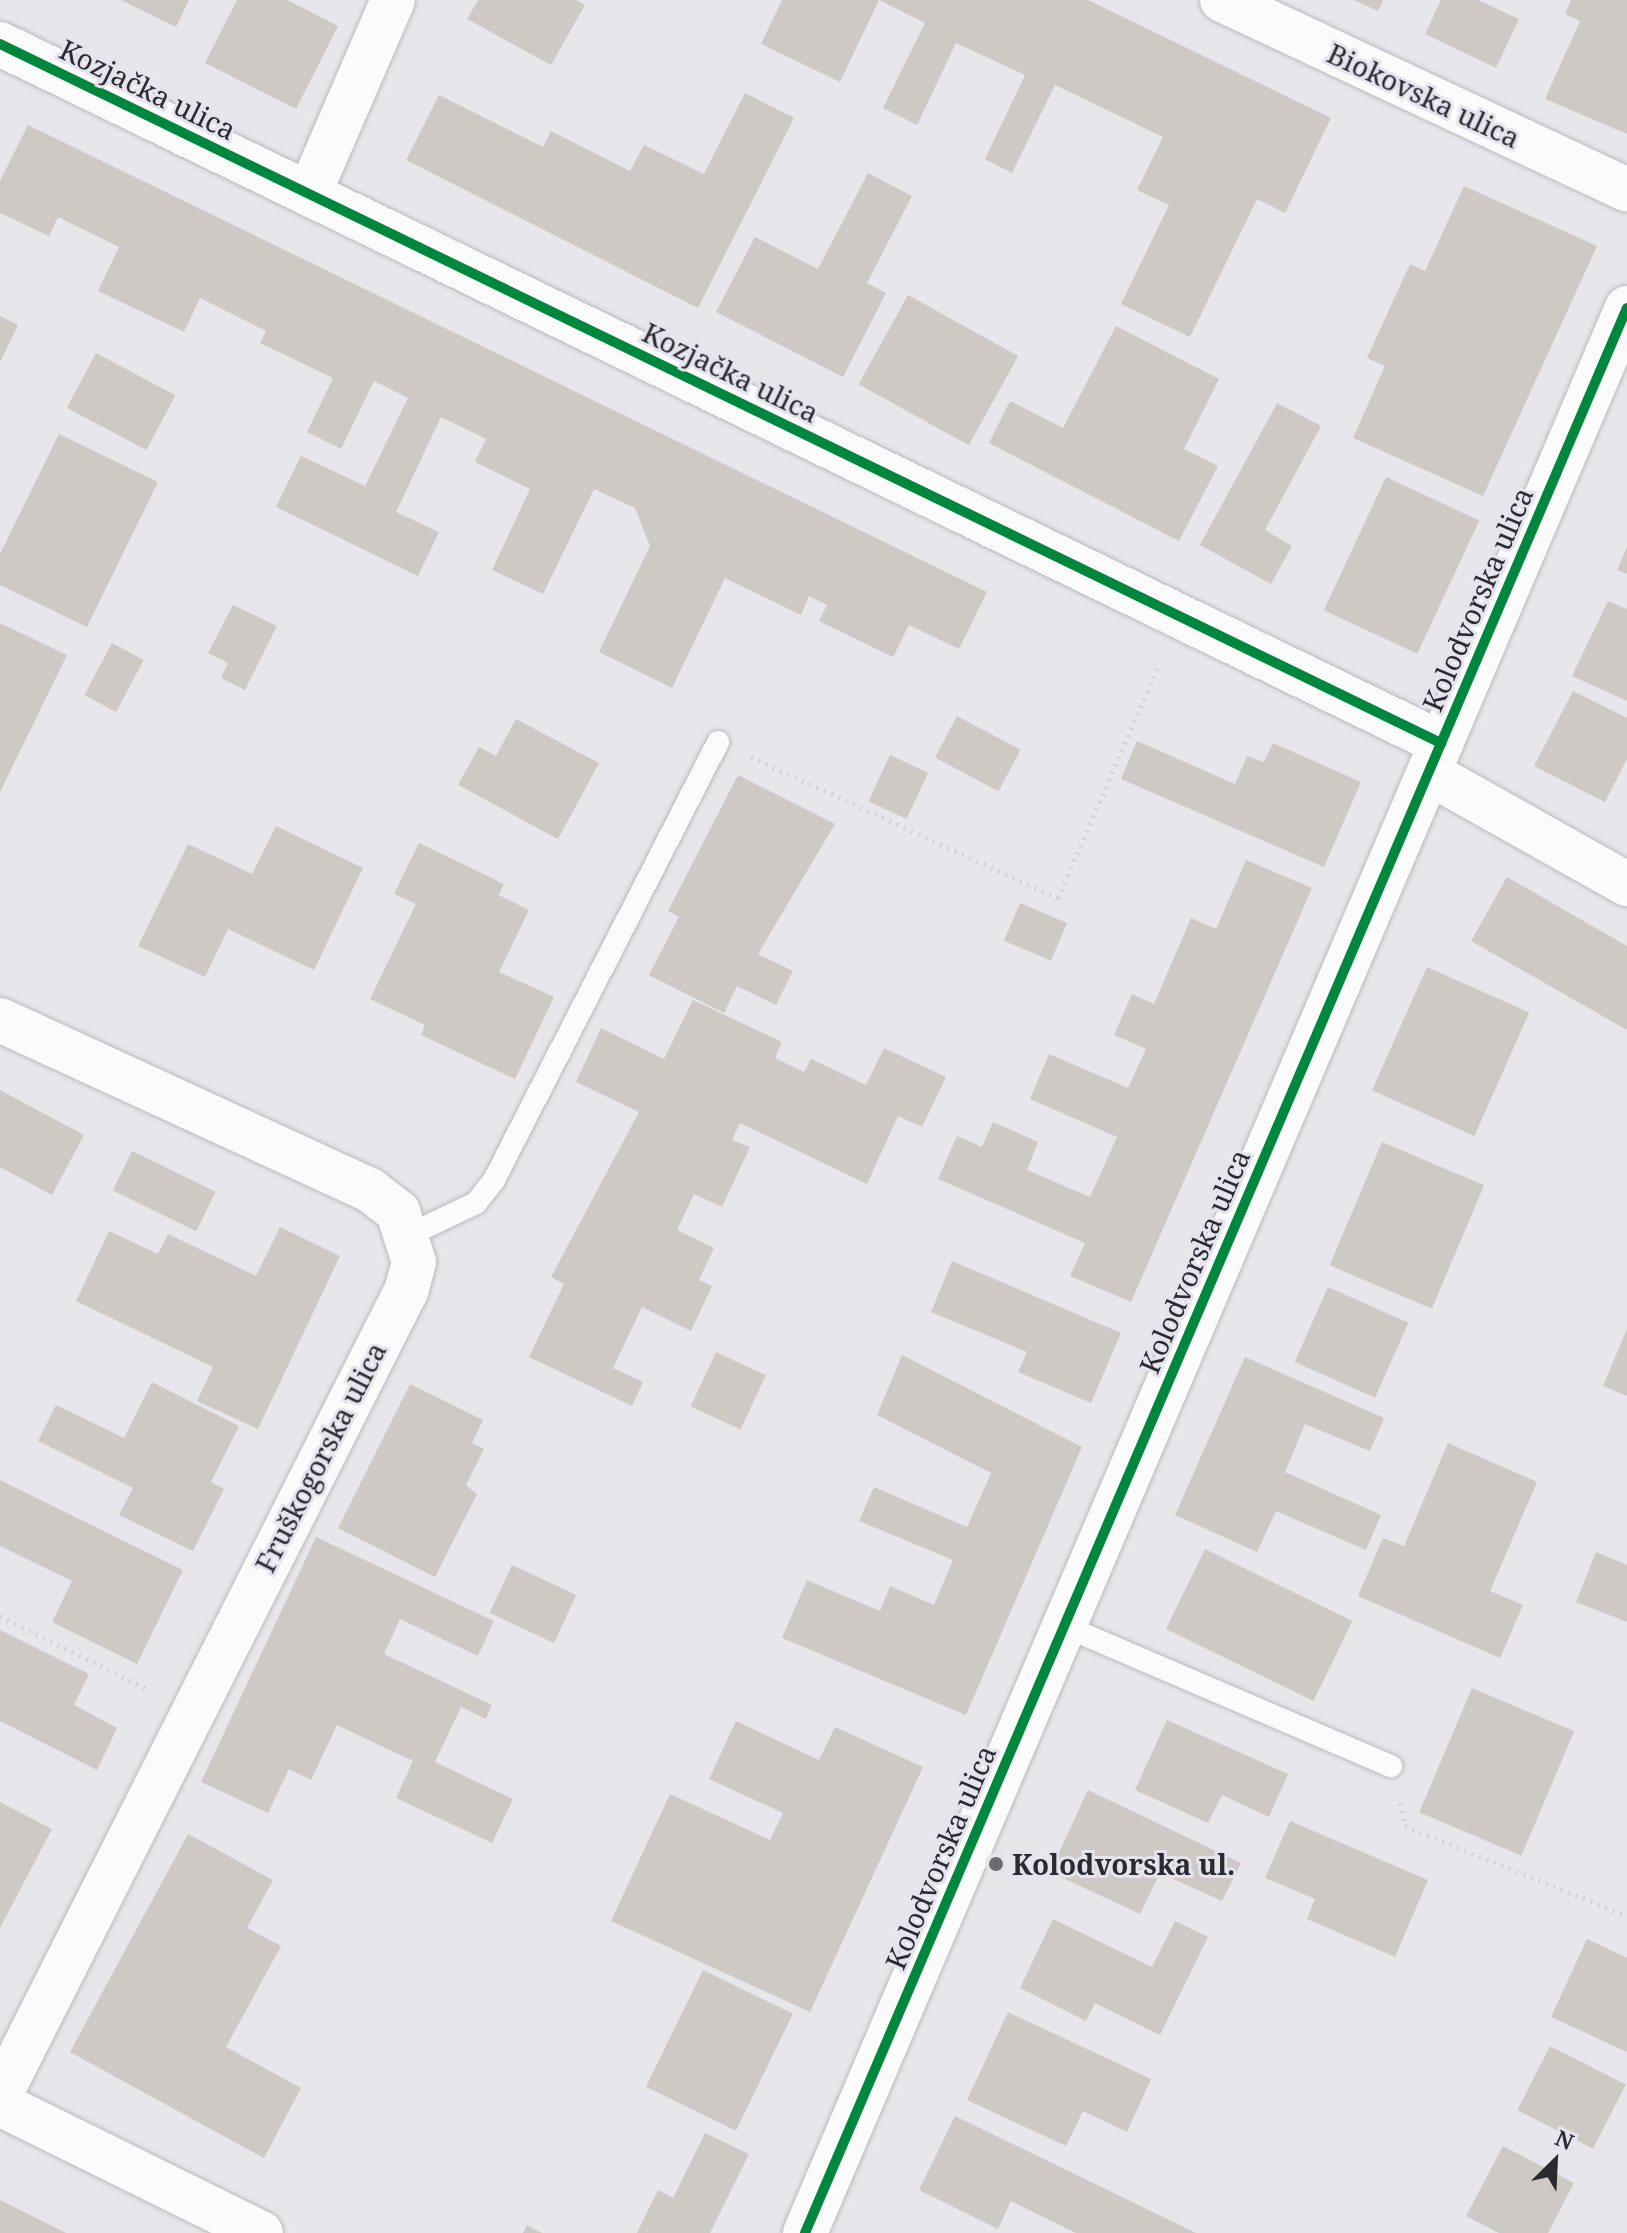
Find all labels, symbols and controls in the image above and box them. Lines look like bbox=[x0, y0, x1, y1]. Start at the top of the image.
street label: Kozjačka ulica bbox=[54, 32, 242, 146]
street label: Biokovska ulica bbox=[1322, 36, 1526, 154]
street label: Kozjačka ulica bbox=[637, 315, 825, 429]
street label: Kolodvorska ulica bbox=[1415, 482, 1539, 716]
street label: Kolodvorska ulica bbox=[1132, 1144, 1256, 1378]
street label: Fruškogorska ulica bbox=[247, 1336, 393, 1578]
street label: Kolodvorska ulica bbox=[878, 1740, 1002, 1974]
place label: Kolodvorska ul. bbox=[1012, 1847, 1235, 1881]
marker: Kolodvorska ul. bbox=[987, 1855, 1005, 1873]
north arrow bbox=[1515, 2121, 1595, 2201]
text: N bbox=[1551, 2122, 1579, 2156]

